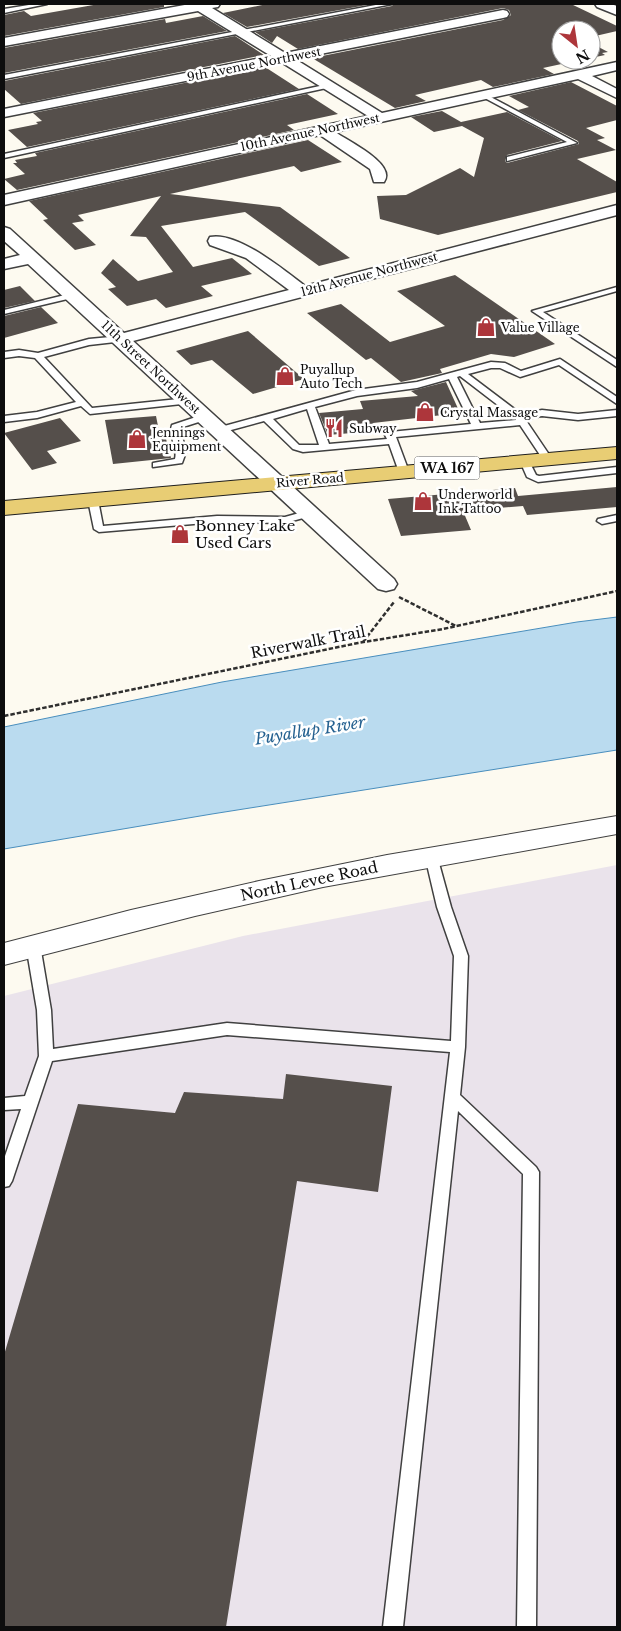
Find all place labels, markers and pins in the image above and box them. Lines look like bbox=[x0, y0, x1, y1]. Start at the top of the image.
shop icon: Value Village bbox=[475, 316, 497, 338]
place label: Value Village bbox=[500, 320, 580, 335]
place label: Puyallup Auto Tech bbox=[299, 362, 363, 391]
shop icon: Puyallup Auto Tech bbox=[274, 365, 296, 387]
shop icon: Crystal Massage bbox=[414, 401, 436, 423]
place label: Crystal Massage bbox=[440, 405, 538, 420]
restaurant icon: Subway bbox=[323, 417, 345, 439]
place label: Subway bbox=[349, 421, 397, 436]
place label: Jennings Equipment bbox=[150, 425, 222, 454]
shop icon: Jennings Equipment bbox=[126, 428, 148, 450]
place label: Underworld Ink Tattoo bbox=[438, 487, 513, 516]
shop icon: Underworld Ink Tattoo bbox=[412, 490, 434, 512]
place label: Bonney Lake Used Cars bbox=[195, 516, 295, 552]
shop icon: Bonney Lake Used Cars bbox=[169, 523, 191, 545]

